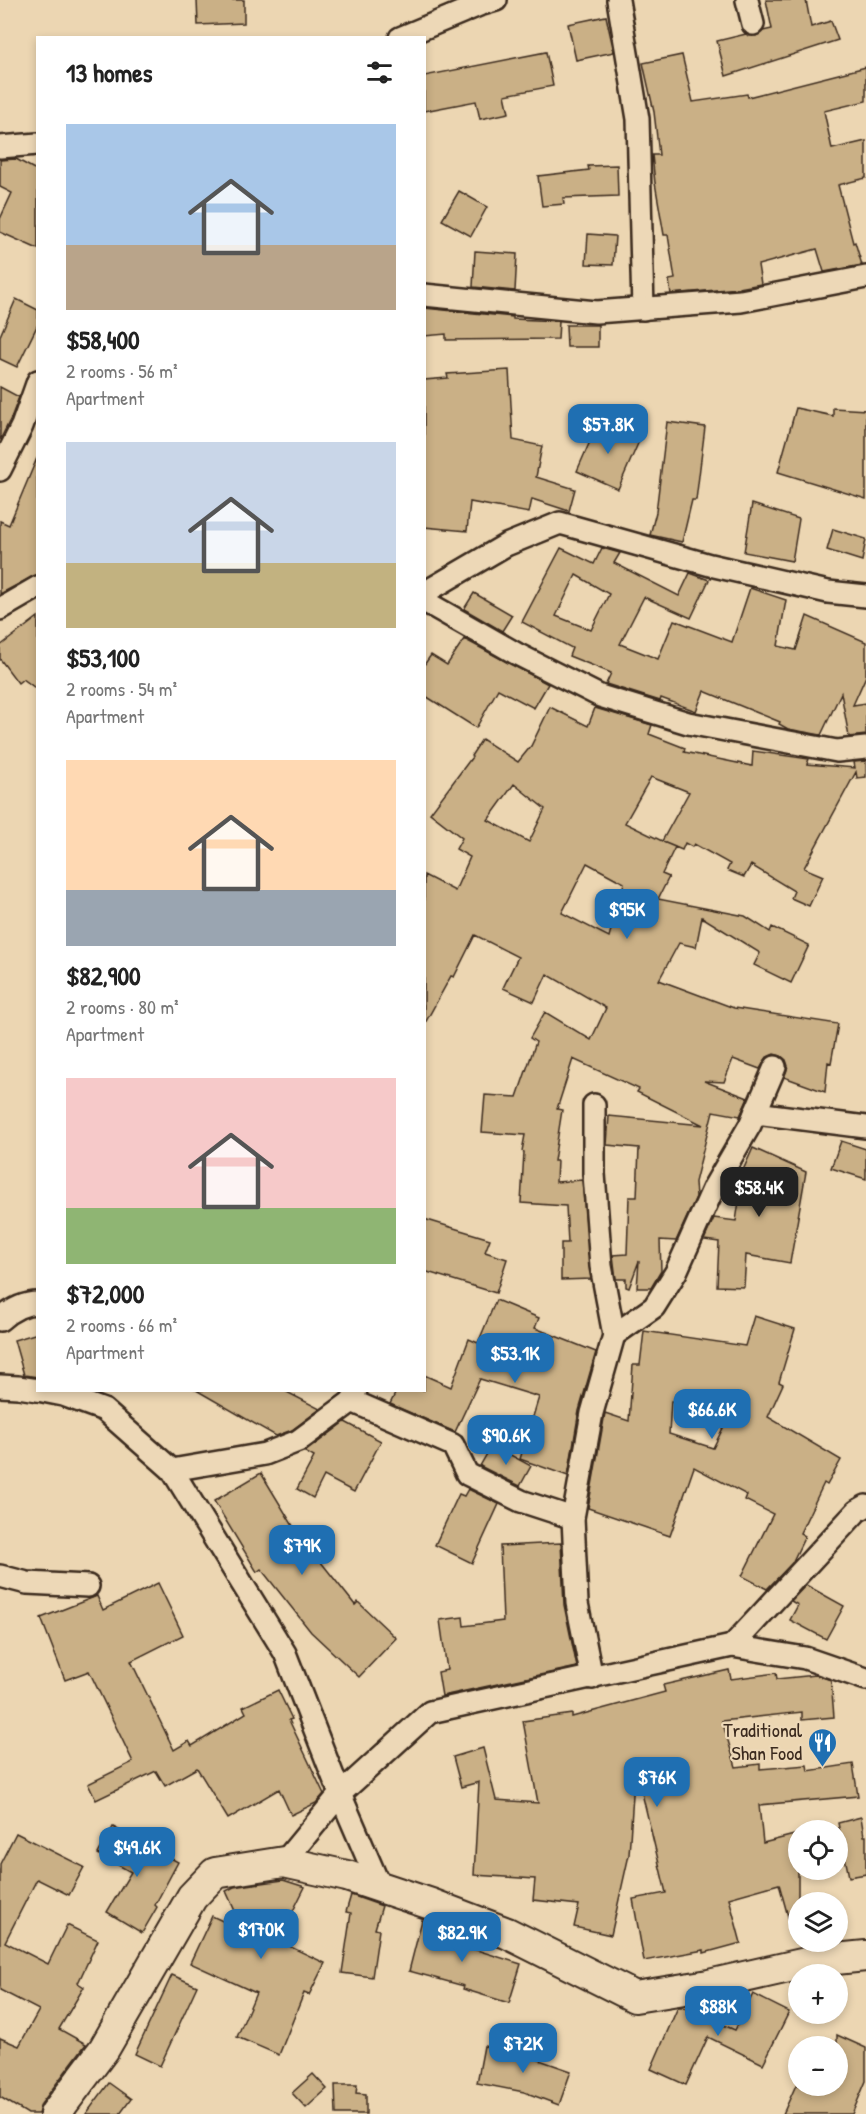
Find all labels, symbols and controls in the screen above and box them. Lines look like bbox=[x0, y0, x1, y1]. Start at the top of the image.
text: 13 homes bbox=[66, 55, 153, 90]
icon: filters bbox=[363, 56, 396, 89]
icon: home bbox=[177, 163, 285, 271]
text: $58,400 bbox=[66, 322, 140, 357]
text: 2 rooms · 56 m² bbox=[66, 357, 178, 384]
text: Apartment bbox=[66, 384, 144, 411]
pin: $57.8K bbox=[559, 404, 657, 455]
text: $57.8K bbox=[582, 410, 634, 437]
icon: home bbox=[177, 481, 285, 589]
text: $53,100 bbox=[66, 640, 140, 675]
text: 2 rooms · 54 m² bbox=[66, 675, 177, 702]
text: Apartment bbox=[66, 702, 144, 729]
icon: home bbox=[177, 799, 285, 907]
pin: $95K bbox=[591, 889, 663, 940]
text: $95K bbox=[609, 895, 645, 922]
text: $82,900 bbox=[66, 958, 141, 993]
text: 2 rooms · 80 m² bbox=[66, 993, 179, 1020]
text: Apartment bbox=[66, 1020, 144, 1047]
icon: home bbox=[177, 1117, 285, 1225]
pin: $58.4K bbox=[710, 1167, 808, 1218]
text: $58.4K bbox=[734, 1173, 784, 1200]
text: $72,000 bbox=[66, 1276, 144, 1311]
text: 2 rooms · 66 m² bbox=[66, 1311, 177, 1338]
pin: $53.1K bbox=[466, 1333, 564, 1384]
text: Apartment bbox=[66, 1338, 144, 1365]
text: $53.1K bbox=[490, 1339, 540, 1366]
pin: $66.6K bbox=[663, 1389, 761, 1440]
text: $66.6K bbox=[688, 1395, 736, 1422]
pin: $90.6K bbox=[457, 1415, 555, 1466]
text: $90.6K bbox=[481, 1421, 531, 1448]
pin: $79K bbox=[266, 1525, 338, 1576]
text: $79K bbox=[283, 1531, 321, 1558]
place label: Traditional Shan Food bbox=[723, 1716, 803, 1766]
restaurant icon: Traditional Shan Food bbox=[807, 1726, 839, 1768]
pin: $76K bbox=[621, 1757, 693, 1808]
text: $76K bbox=[638, 1763, 676, 1790]
map controls bbox=[788, 1820, 848, 2096]
button: locate bbox=[788, 1820, 848, 1880]
pin: $49.6K bbox=[88, 1827, 186, 1878]
text: $49.6K bbox=[113, 1833, 161, 1860]
button: layers bbox=[788, 1892, 848, 1952]
pin: $170K bbox=[219, 1909, 303, 1960]
pin: $82.9K bbox=[413, 1912, 511, 1963]
text: $170K bbox=[238, 1915, 284, 1942]
text: $82.9K bbox=[437, 1918, 487, 1945]
button: + bbox=[788, 1964, 848, 2024]
pin: $88K bbox=[682, 1986, 754, 2037]
text: $88K bbox=[699, 1992, 737, 2019]
pin: $72K bbox=[487, 2023, 559, 2074]
text: $72K bbox=[503, 2029, 543, 2056]
button: − bbox=[788, 2036, 848, 2096]

